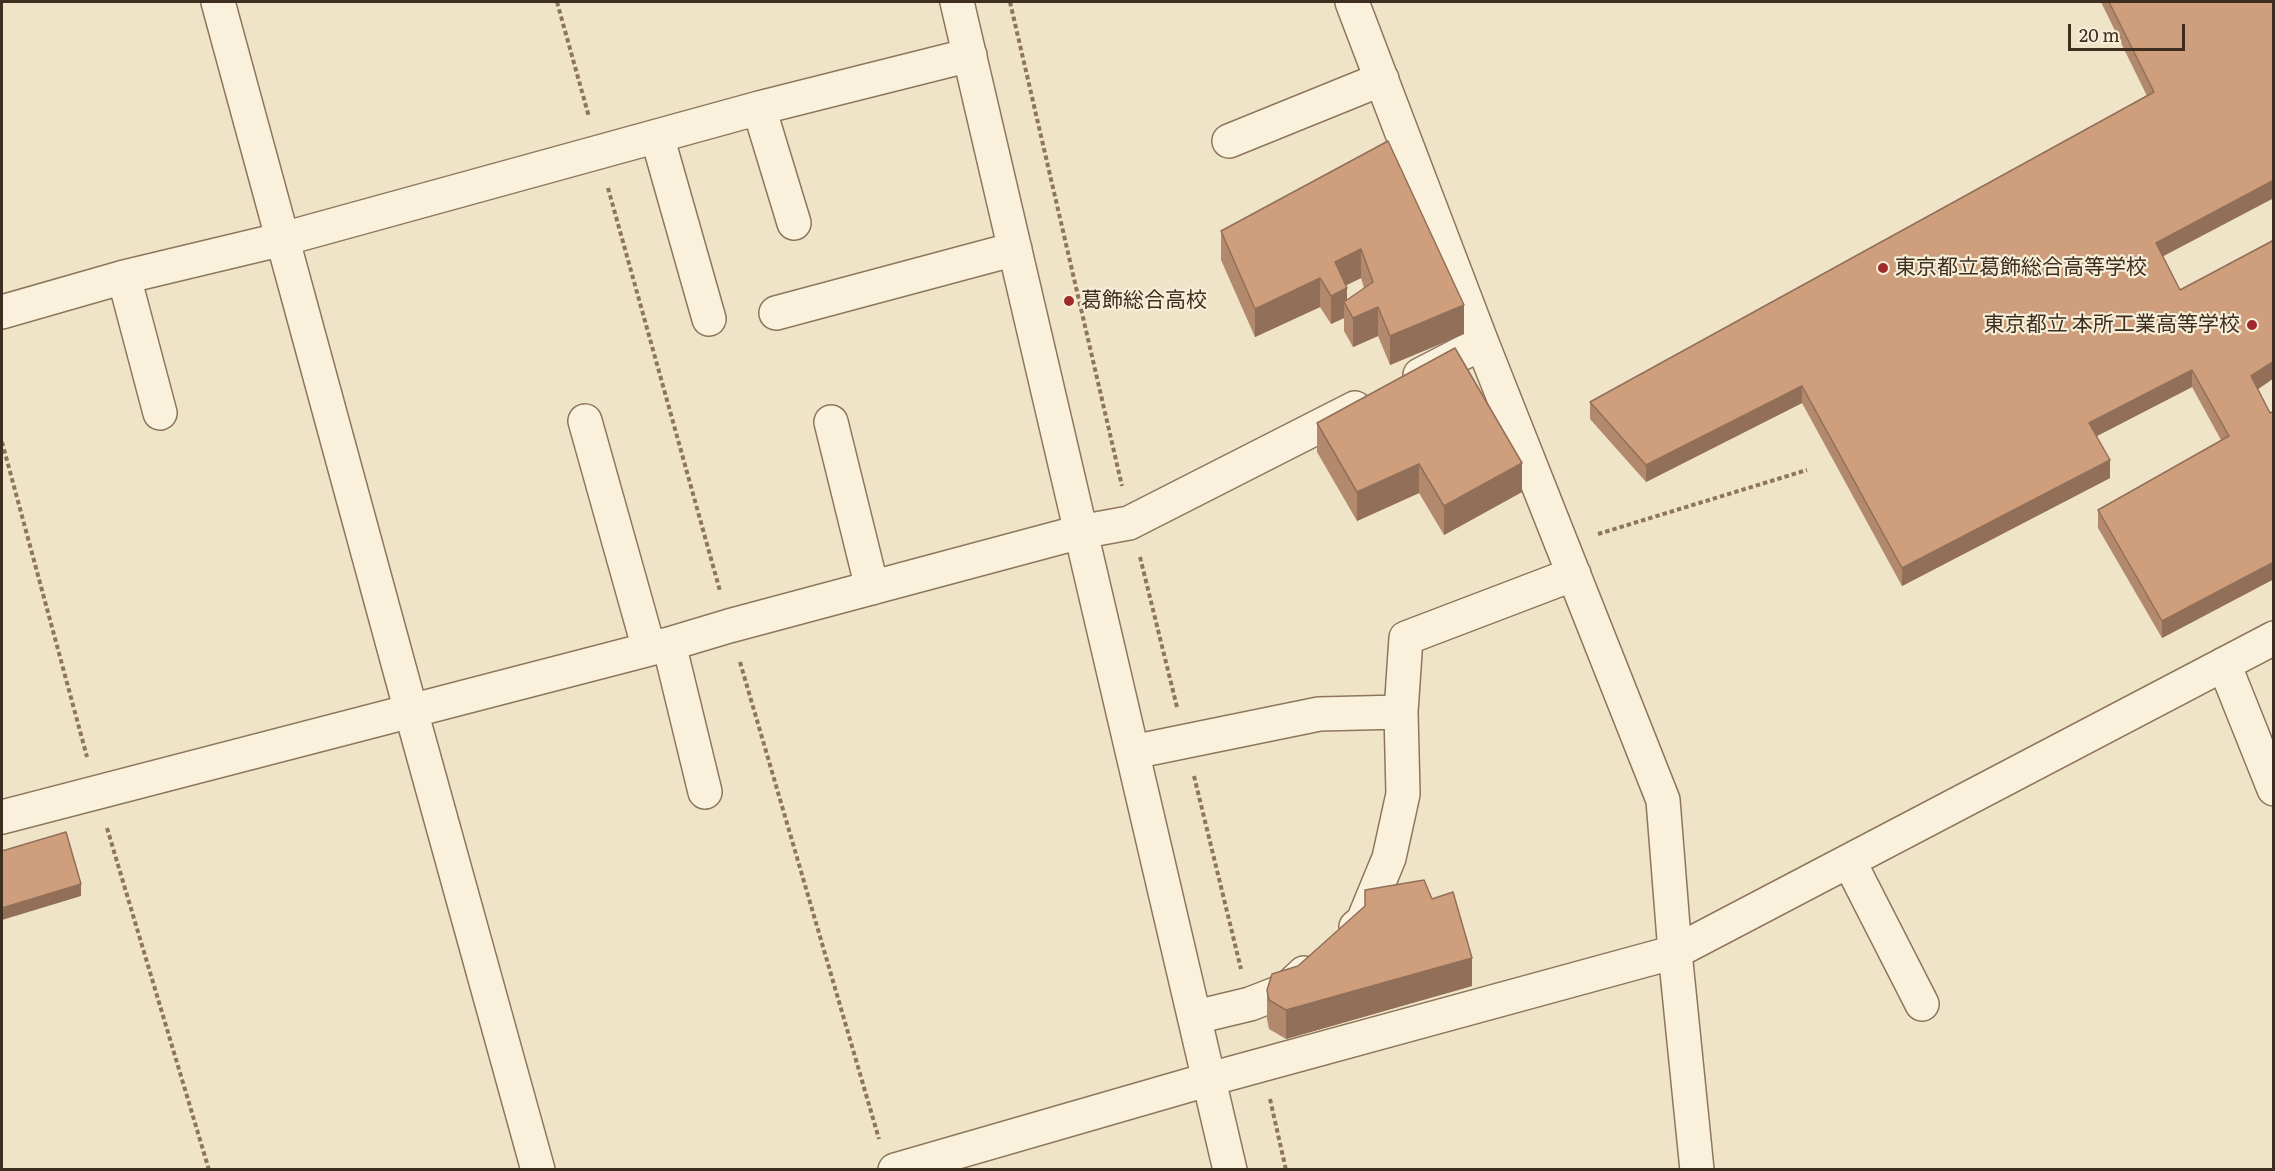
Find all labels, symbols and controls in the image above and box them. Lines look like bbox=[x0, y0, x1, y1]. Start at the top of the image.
scale bar bbox=[2071, 12, 2188, 50]
text: 20 m bbox=[2079, 21, 2120, 48]
place label: 東京都立葛飾総合高等学校 bbox=[1895, 255, 2147, 281]
marker: 東京都立葛飾総合高等学校 bbox=[1876, 261, 1890, 275]
place label: 葛飾総合高校 bbox=[1081, 288, 1207, 314]
marker: 葛飾総合高校 bbox=[1062, 294, 1076, 308]
place label: 東京都立 本所工業高等学校 bbox=[1984, 312, 2240, 338]
marker: 東京都立 本所工業高等学校 bbox=[2245, 318, 2259, 332]

